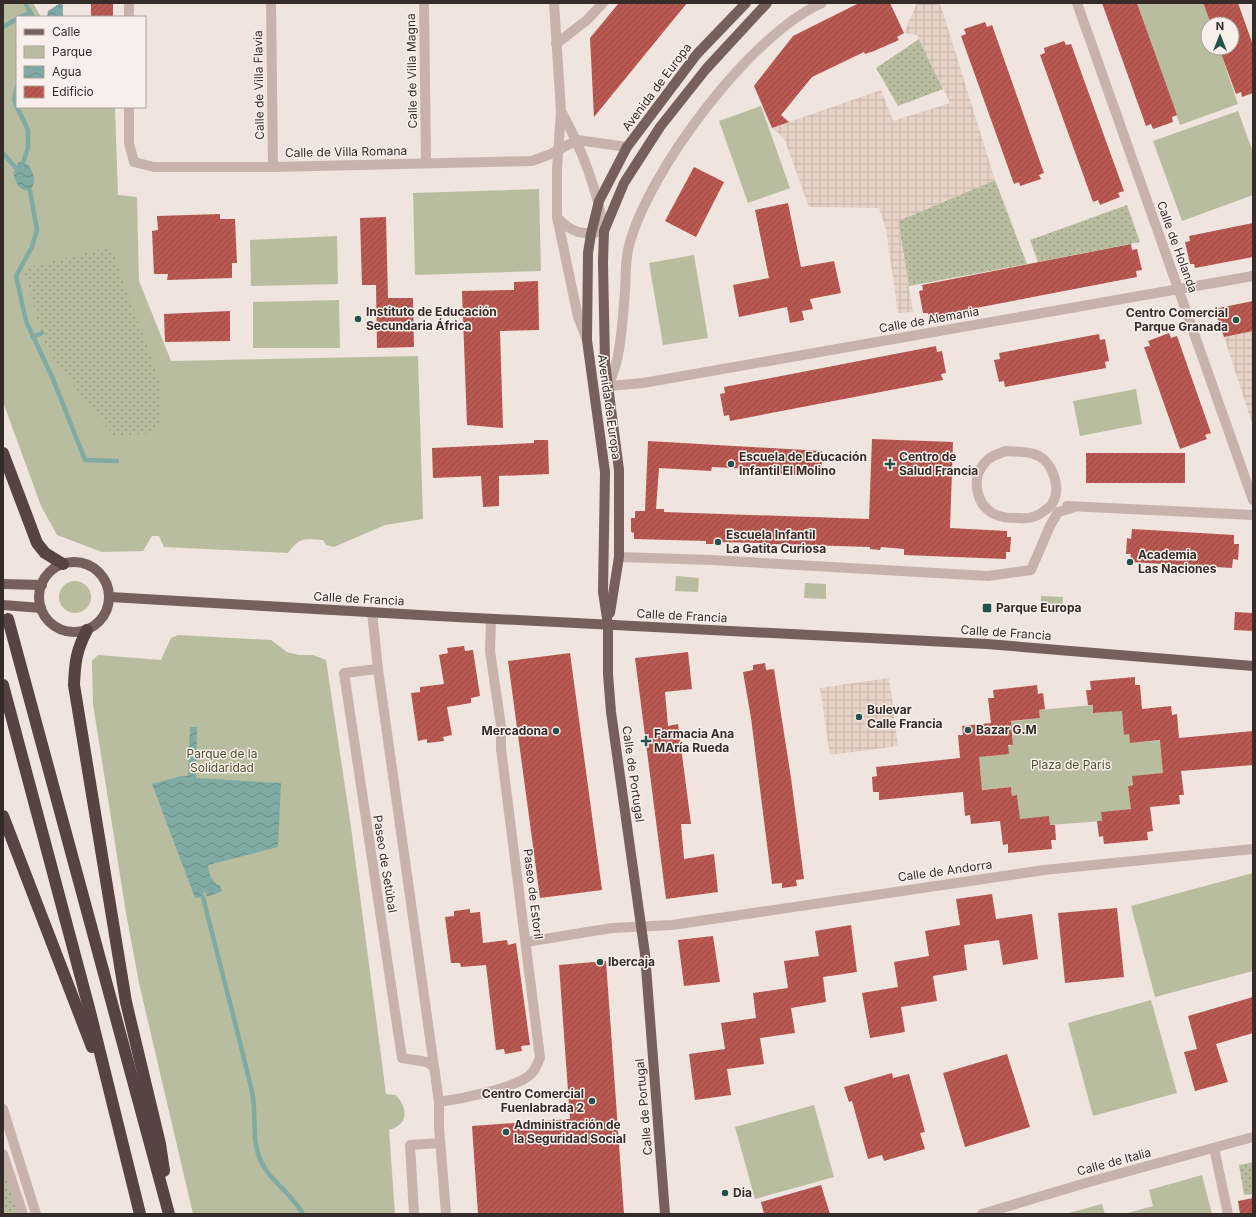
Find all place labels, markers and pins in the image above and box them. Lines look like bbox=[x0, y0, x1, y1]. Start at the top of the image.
place label: Instituto de Educación Secundaria África bbox=[366, 304, 497, 333]
place label: Centro Comercial Parque Granada bbox=[1126, 305, 1228, 334]
marker: Instituto de Educación Secundaria África bbox=[353, 314, 363, 324]
marker: Centro Comercial Parque Granada bbox=[1231, 315, 1241, 325]
place label: Escuela de Educación Infantil El Molino bbox=[739, 449, 867, 478]
place label: Centro de Salud Francia bbox=[899, 449, 978, 478]
marker: Centro de Salud Francia bbox=[884, 458, 896, 470]
marker: Escuela de Educación Infantil El Molino bbox=[726, 459, 736, 469]
place label: Escuela Infantil La Gatita Curiosa bbox=[726, 527, 826, 556]
marker: Escuela Infantil La Gatita Curiosa bbox=[713, 537, 723, 547]
place label: Academia Las Naciones bbox=[1138, 547, 1217, 576]
marker: Academia Las Naciones bbox=[1125, 557, 1135, 567]
place label: Parque Europa bbox=[996, 600, 1082, 615]
marker: Parque Europa bbox=[981, 602, 993, 614]
place label: Bulevar Calle Francia bbox=[867, 702, 943, 731]
marker: Bulevar Calle Francia bbox=[854, 712, 864, 722]
place label: Bazar G.M bbox=[976, 722, 1037, 737]
place label: Mercadona bbox=[482, 723, 548, 738]
marker: Bazar G.M bbox=[963, 725, 973, 735]
marker: Mercadona bbox=[551, 726, 561, 736]
place label: Farmacia Ana MAría Rueda bbox=[654, 726, 734, 755]
marker: Farmacia Ana MAría Rueda bbox=[641, 736, 651, 746]
place label: Ibercaja bbox=[608, 954, 655, 969]
marker: Ibercaja bbox=[595, 957, 605, 967]
place label: Centro Comercial Fuenlabrada 2 bbox=[482, 1086, 584, 1115]
marker: Centro Comercial Fuenlabrada 2 bbox=[587, 1096, 597, 1106]
place label: Administración de la Seguridad Social bbox=[514, 1117, 626, 1146]
marker: Administración de la Seguridad Social bbox=[501, 1127, 511, 1137]
place label: Dia bbox=[733, 1185, 752, 1200]
marker: Dia bbox=[720, 1188, 730, 1198]

